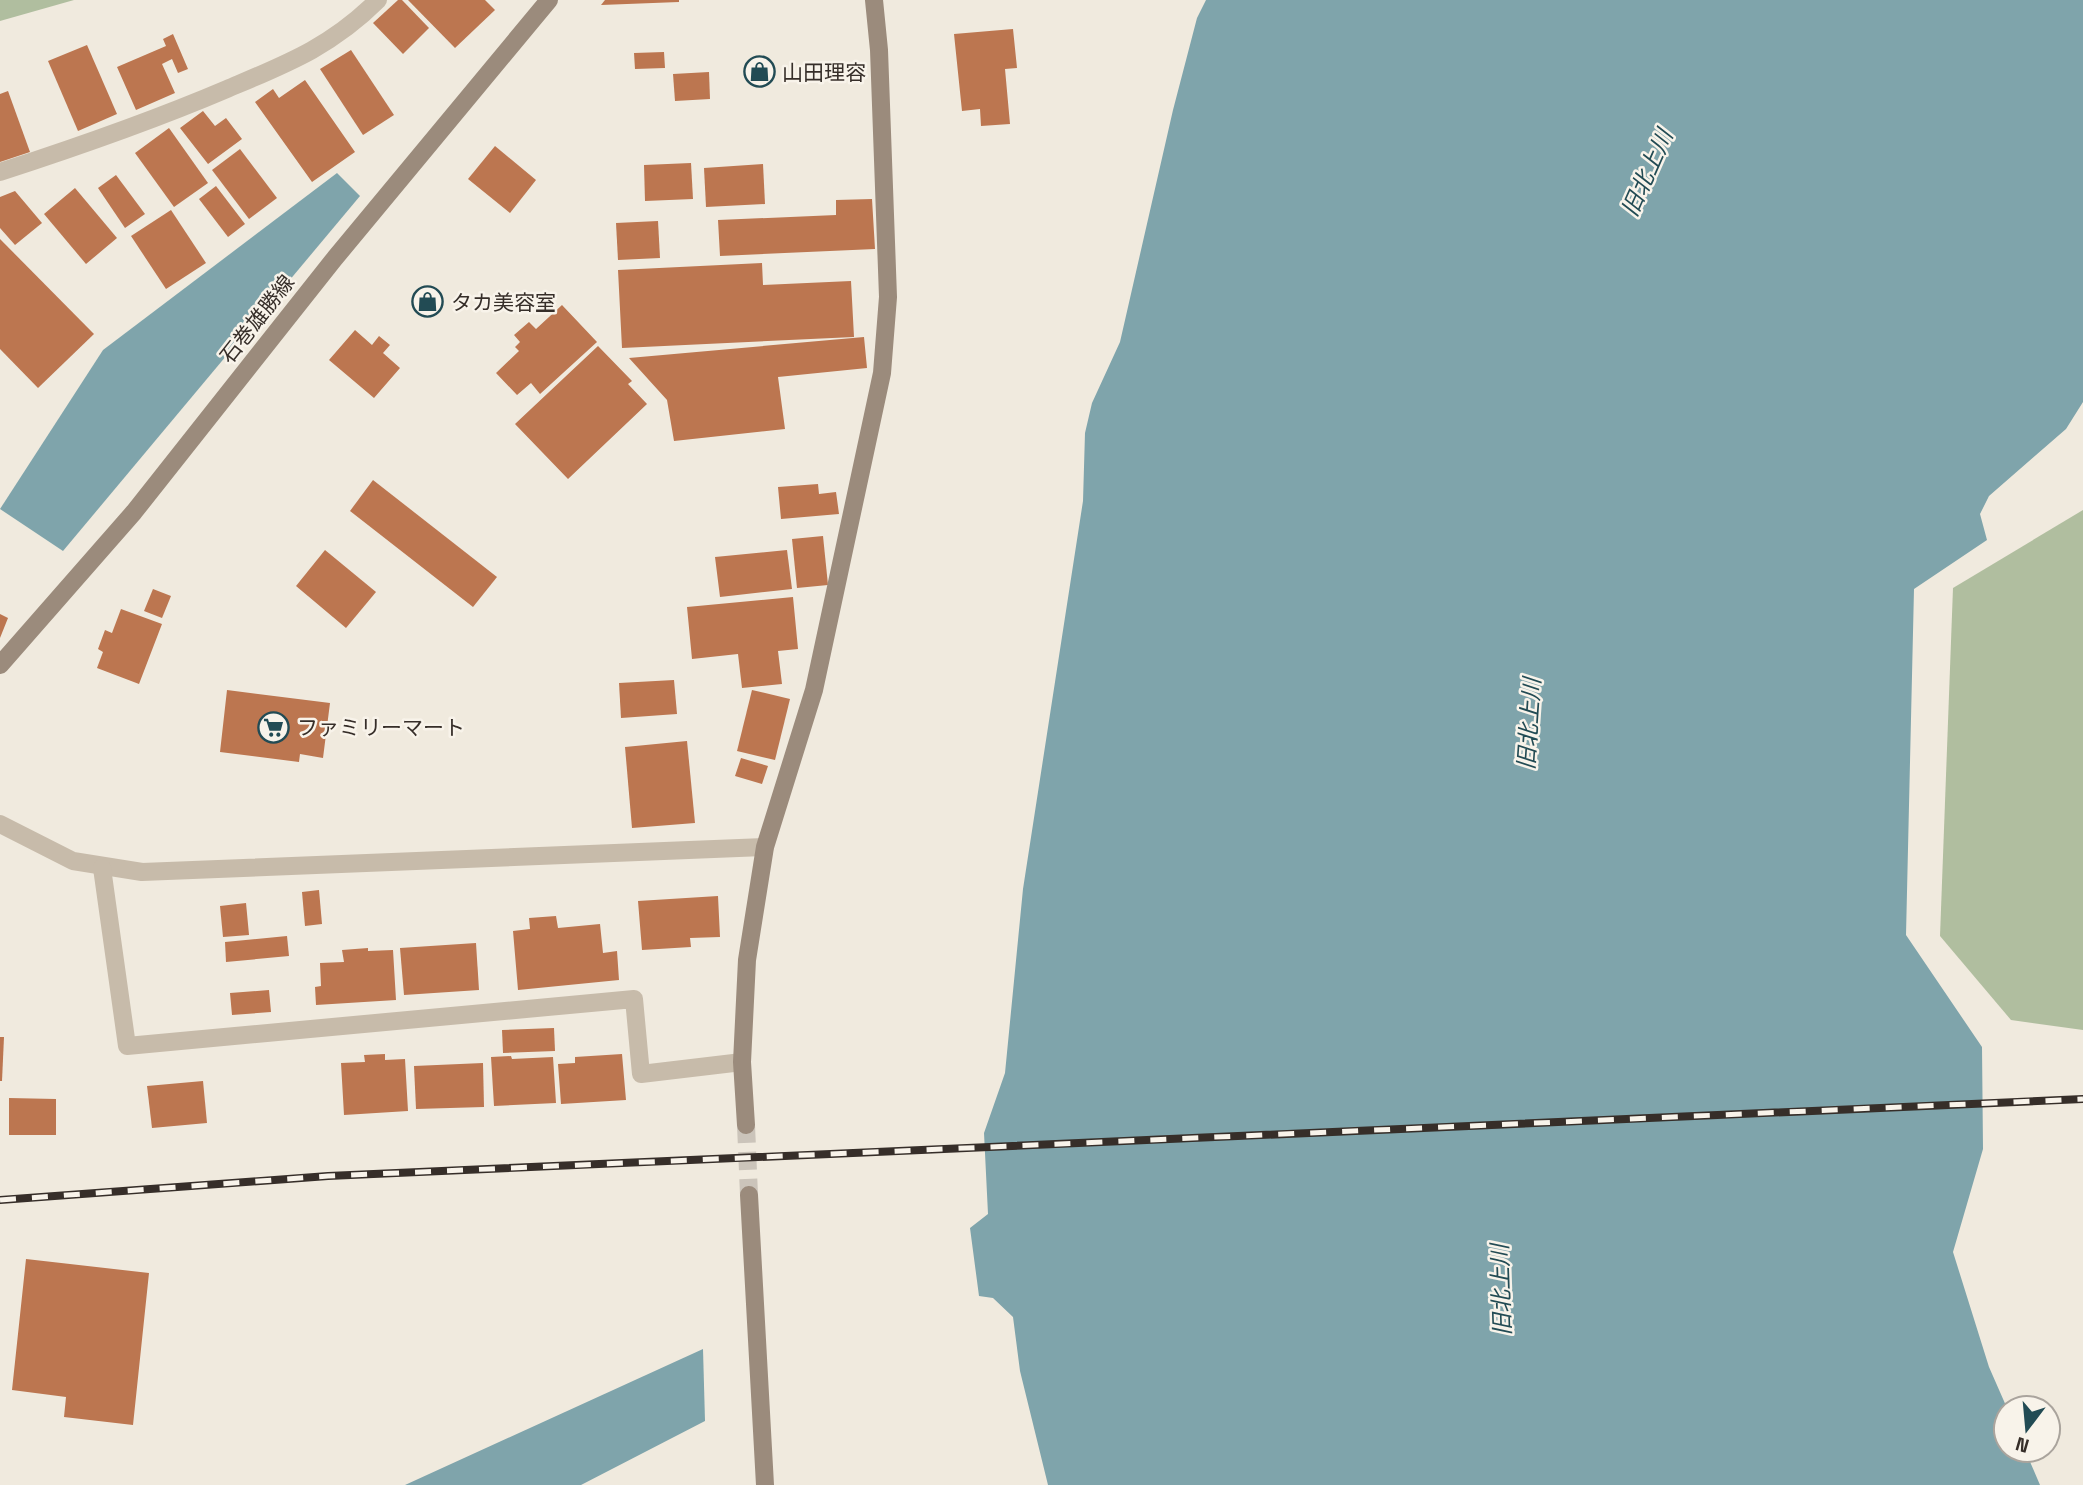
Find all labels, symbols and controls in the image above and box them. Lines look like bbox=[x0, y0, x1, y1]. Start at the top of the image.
shop icon: 山田理容 bbox=[742, 55, 776, 89]
place label: 山田理容 bbox=[782, 59, 866, 86]
water label: 旧北上川 bbox=[1615, 122, 1681, 221]
street label: 石巻雄勝線 bbox=[214, 269, 300, 369]
shop icon: タカ美容室 bbox=[411, 285, 445, 319]
place label: タカ美容室 bbox=[451, 289, 556, 316]
water label: 旧北上川 bbox=[1511, 674, 1547, 771]
supermarket icon: ファミリーマート bbox=[257, 710, 291, 744]
place label: ファミリーマート bbox=[297, 714, 465, 741]
water label: 旧北上川 bbox=[1484, 1241, 1518, 1336]
north arrow bbox=[1992, 1394, 2062, 1464]
text: N bbox=[2013, 1431, 2032, 1459]

